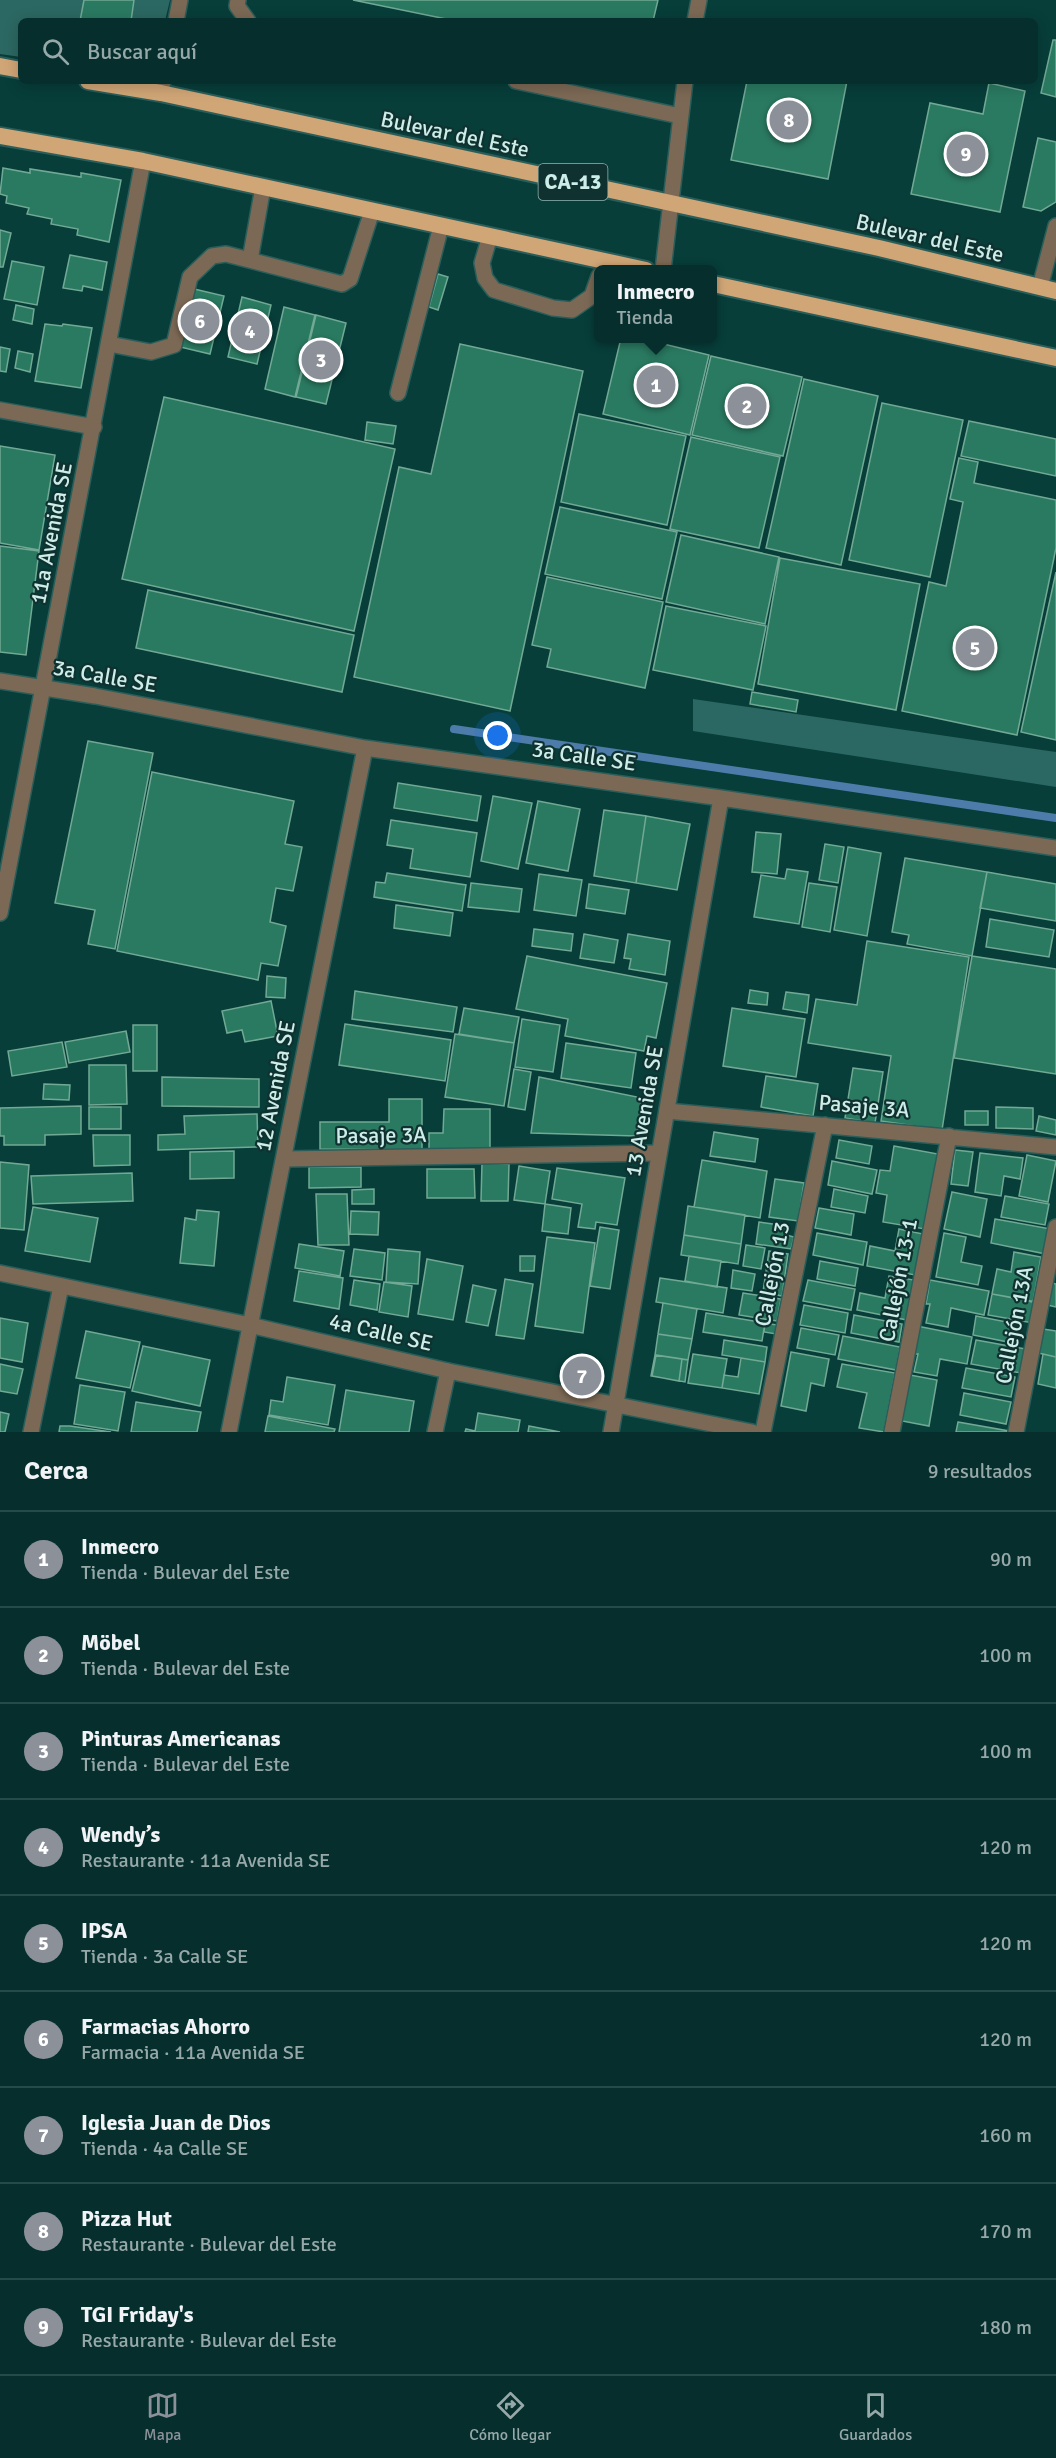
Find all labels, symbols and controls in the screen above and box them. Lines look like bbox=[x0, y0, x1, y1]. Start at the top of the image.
search box bbox=[18, 18, 1038, 84]
icon: search bbox=[39, 35, 72, 68]
text: Buscar aquí bbox=[87, 38, 197, 65]
pin: 8 bbox=[770, 98, 808, 142]
street label: Bulevar del Este bbox=[378, 105, 532, 163]
pin: 9 bbox=[946, 132, 986, 176]
road number: CA-13 bbox=[538, 164, 608, 200]
street label: Bulevar del Este bbox=[853, 208, 1007, 268]
popup bbox=[594, 265, 717, 343]
text: Inmecro bbox=[616, 278, 695, 305]
pin: 6 bbox=[180, 298, 220, 344]
text: Tienda bbox=[616, 305, 673, 330]
pin: 4 bbox=[230, 308, 270, 354]
pin: 3 bbox=[302, 338, 340, 382]
pin: 1 bbox=[636, 362, 676, 408]
pin: 2 bbox=[728, 384, 766, 428]
street label: 11a Avenida SE bbox=[24, 460, 78, 606]
pin: 5 bbox=[956, 626, 994, 670]
street label: 3a Calle SE bbox=[51, 654, 159, 698]
your location bbox=[483, 721, 512, 750]
street label: 3a Calle SE bbox=[530, 735, 638, 777]
street label: 12 Avenida SE bbox=[249, 1018, 301, 1154]
street label: 13 Avenida SE bbox=[619, 1043, 669, 1179]
street label: Pasaje 3A bbox=[817, 1089, 911, 1123]
street label: Pasaje 3A bbox=[335, 1121, 427, 1149]
street label: Callejón 13-1 bbox=[873, 1216, 923, 1344]
street label: Callejón 13 bbox=[749, 1219, 795, 1329]
street label: Callejón 13A bbox=[989, 1263, 1039, 1386]
street label: 4a Calle SE bbox=[327, 1307, 435, 1357]
pin: 7 bbox=[562, 1354, 602, 1398]
text: Cerca bbox=[24, 1455, 88, 1487]
text: 9 resultados bbox=[928, 1459, 1032, 1484]
text: Inmecro bbox=[81, 1533, 159, 1560]
text: 1 bbox=[38, 1547, 49, 1572]
text: 90 m bbox=[990, 1547, 1032, 1572]
text: Tienda · Bulevar del Este bbox=[81, 1560, 290, 1585]
text: Möbel bbox=[81, 1629, 140, 1656]
text: 2 bbox=[38, 1643, 49, 1668]
text: 100 m bbox=[979, 1643, 1032, 1668]
text: Tienda · Bulevar del Este bbox=[81, 1656, 290, 1681]
text: Pinturas Americanas bbox=[81, 1725, 281, 1752]
text: 3 bbox=[38, 1739, 49, 1764]
text: 100 m bbox=[979, 1739, 1032, 1764]
text: Tienda · Bulevar del Este bbox=[81, 1752, 290, 1777]
text: Wendy’s bbox=[81, 1821, 160, 1848]
text: 4 bbox=[38, 1835, 49, 1860]
text: 120 m bbox=[979, 1835, 1032, 1860]
text: Restaurante · 11a Avenida SE bbox=[81, 1848, 330, 1873]
text: IPSA bbox=[81, 1917, 127, 1944]
text: 5 bbox=[38, 1931, 49, 1956]
text: 120 m bbox=[979, 1931, 1032, 1956]
text: Tienda · 3a Calle SE bbox=[81, 1944, 248, 1969]
text: Farmacias Ahorro bbox=[81, 2013, 250, 2040]
text: 6 bbox=[38, 2027, 49, 2052]
text: 120 m bbox=[979, 2027, 1032, 2052]
text: Farmacia · 11a Avenida SE bbox=[81, 2040, 305, 2065]
text: Iglesia Juan de Dios bbox=[81, 2109, 271, 2136]
text: 7 bbox=[38, 2123, 49, 2148]
text: 160 m bbox=[979, 2123, 1032, 2148]
text: Tienda · 4a Calle SE bbox=[81, 2136, 248, 2161]
text: Pizza Hut bbox=[81, 2205, 172, 2232]
text: 8 bbox=[38, 2219, 49, 2244]
text: 170 m bbox=[979, 2219, 1032, 2244]
text: Restaurante · Bulevar del Este bbox=[81, 2232, 337, 2257]
text: TGI Friday's bbox=[81, 2301, 194, 2328]
text: 9 bbox=[38, 2315, 49, 2340]
text: 180 m bbox=[979, 2315, 1032, 2340]
text: Restaurante · Bulevar del Este bbox=[81, 2328, 337, 2353]
tab: Mapa bbox=[144, 2389, 181, 2445]
tab: Cómo llegar bbox=[469, 2389, 551, 2445]
tab: Guardados bbox=[839, 2389, 912, 2445]

